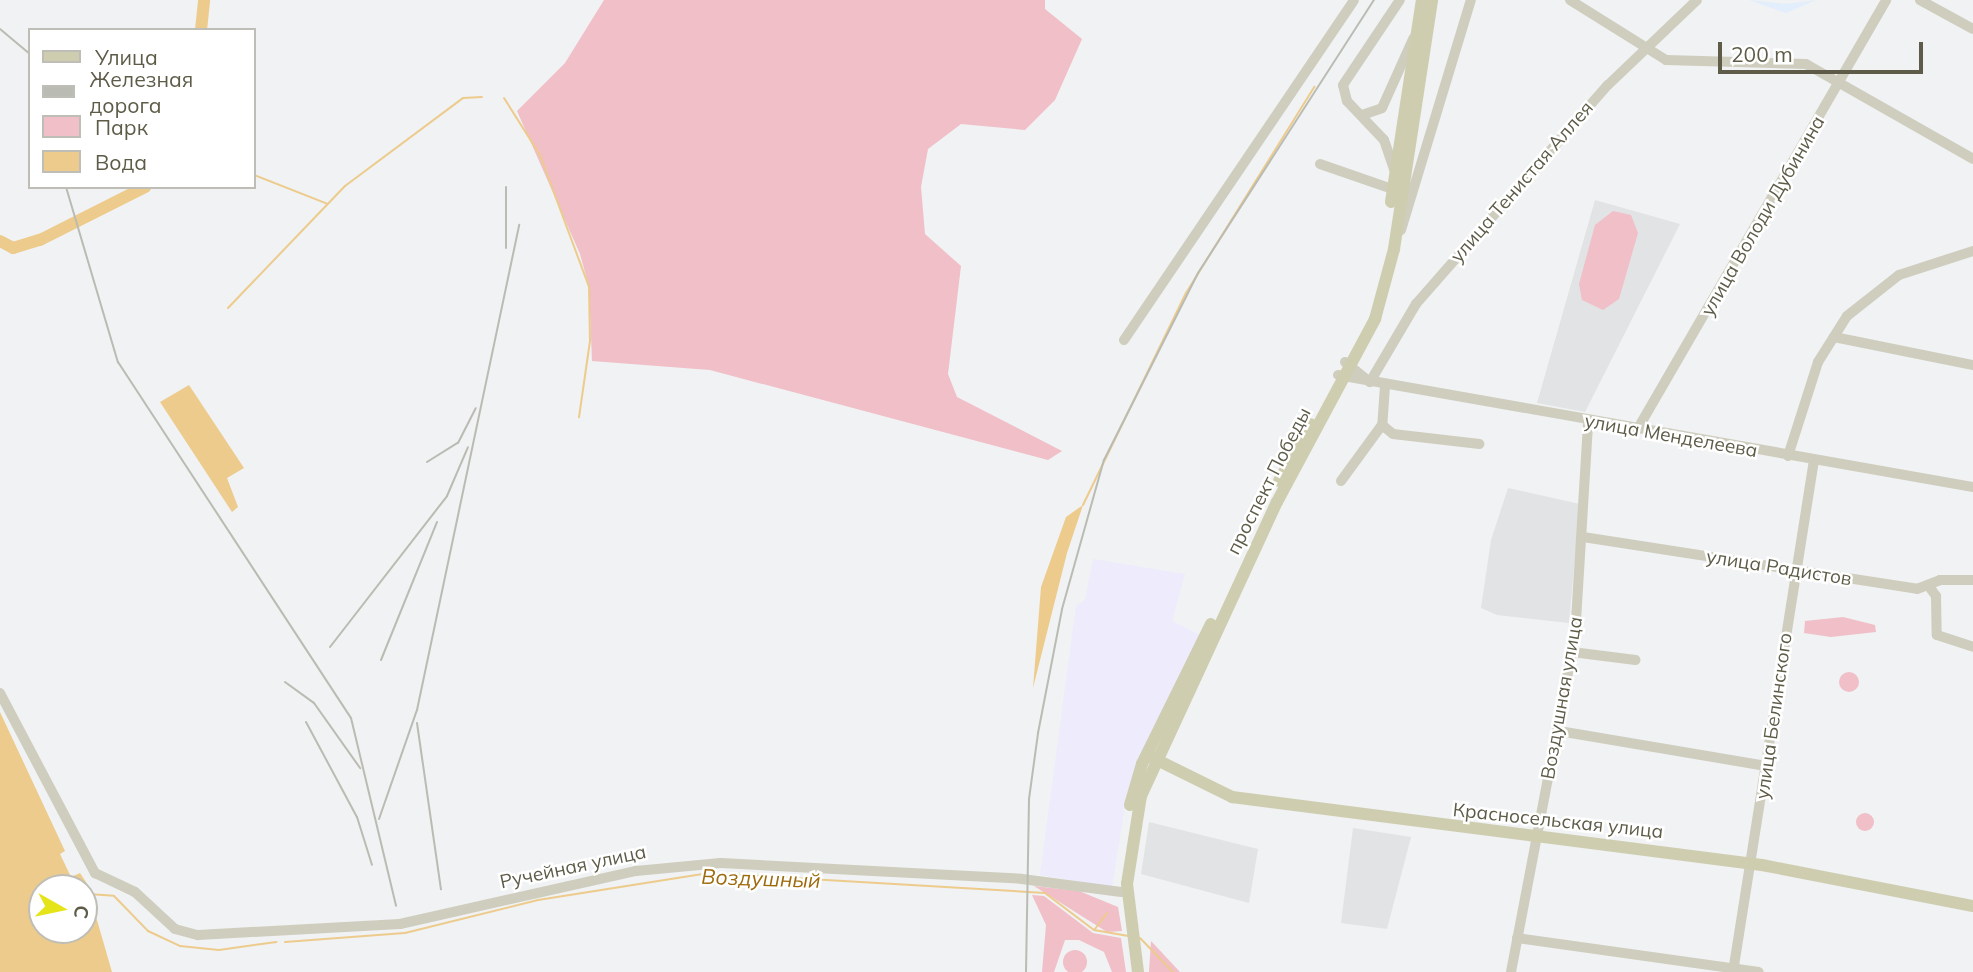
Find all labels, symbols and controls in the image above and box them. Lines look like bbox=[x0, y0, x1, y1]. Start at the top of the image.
legend bbox=[28, 28, 256, 189]
scale bar bbox=[1721, 28, 1926, 72]
text: 200 m bbox=[1731, 41, 1793, 67]
text: Улица bbox=[95, 44, 158, 70]
text: Железная дорога bbox=[89, 66, 193, 118]
street label: улица Тенистая Аллея bbox=[1446, 97, 1598, 267]
street label: улица Володи Дубинина bbox=[1696, 112, 1830, 320]
text: Парк bbox=[95, 114, 148, 140]
text: Вода bbox=[95, 149, 147, 175]
street label: проспект Победы bbox=[1222, 404, 1316, 558]
street label: улица Менделеева bbox=[1583, 410, 1759, 462]
street label: улица Радистов bbox=[1705, 545, 1853, 591]
street label: Воздушная улица bbox=[1536, 615, 1588, 781]
street label: улица Белинского bbox=[1751, 631, 1797, 801]
street label: Красносельская улица bbox=[1452, 799, 1664, 843]
street label: Ручейная улица bbox=[498, 840, 648, 894]
water label: Воздушный bbox=[701, 863, 821, 893]
north arrow bbox=[28, 874, 98, 944]
text: С bbox=[69, 904, 95, 920]

